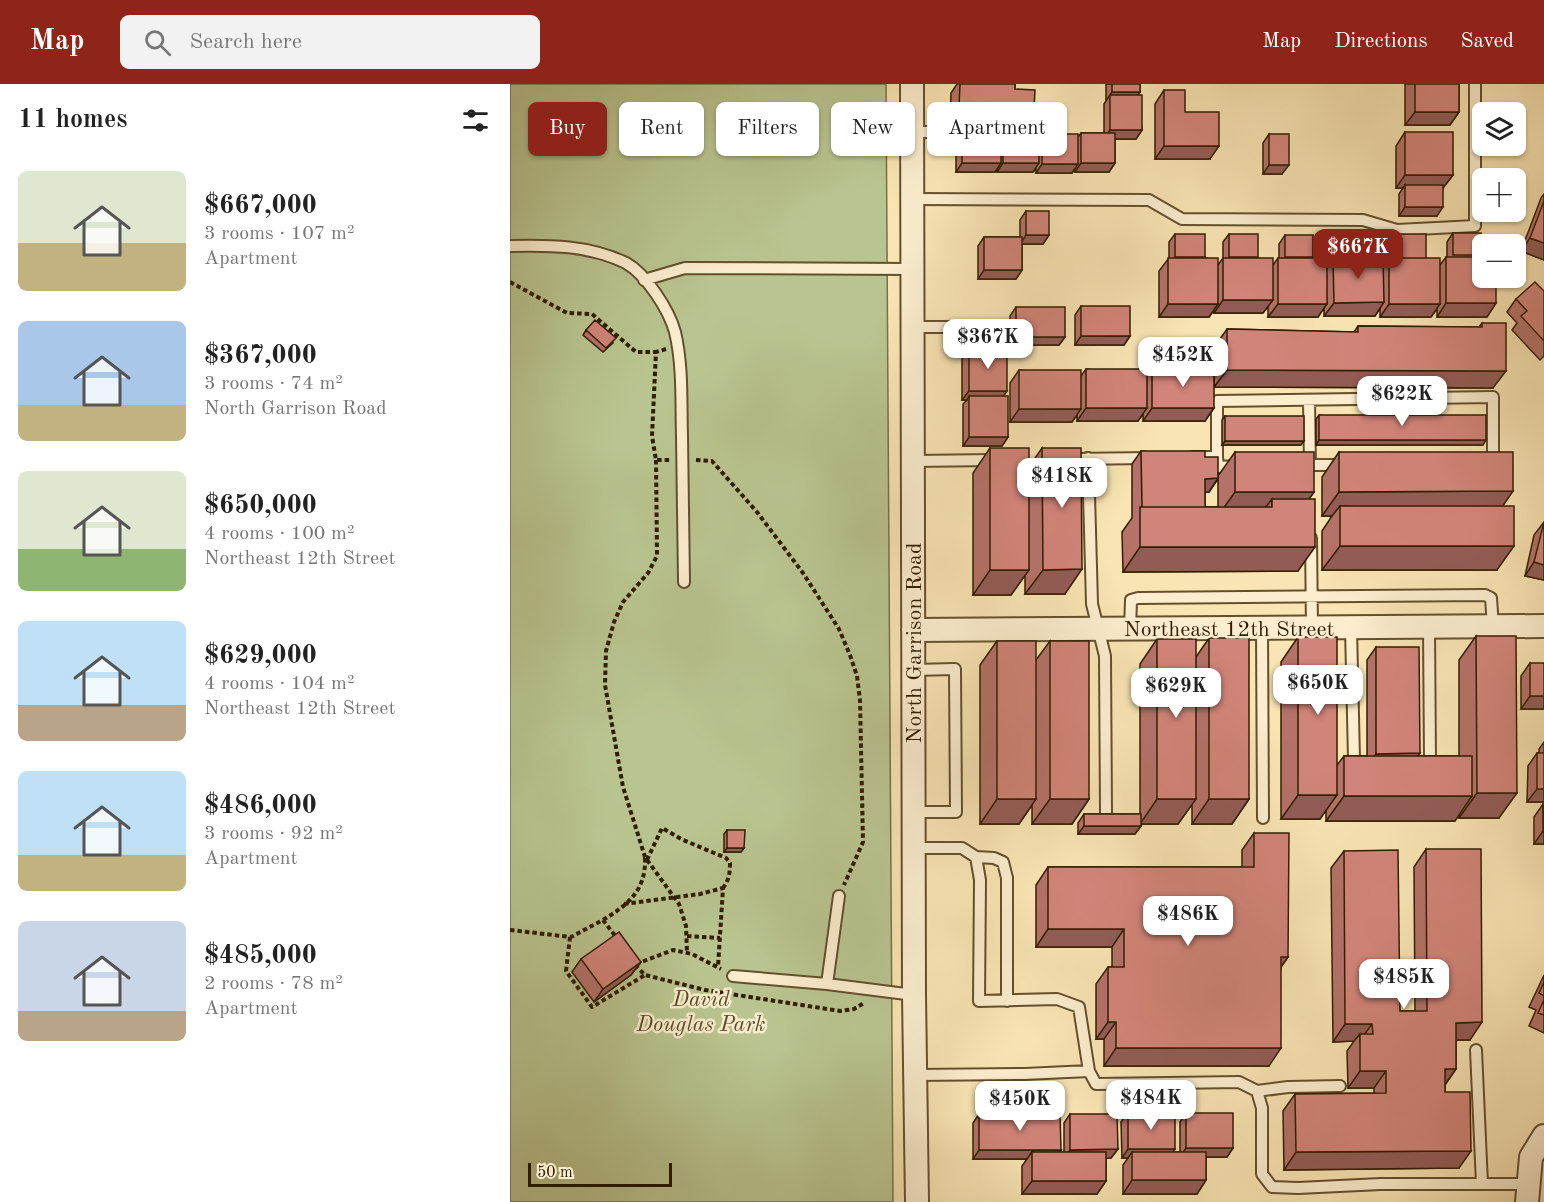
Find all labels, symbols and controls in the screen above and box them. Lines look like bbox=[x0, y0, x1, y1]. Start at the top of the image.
search box bbox=[120, 15, 540, 69]
icon: search bbox=[141, 26, 174, 59]
text: Map bbox=[30, 28, 84, 56]
text: Search here bbox=[189, 31, 302, 53]
text: Map bbox=[1262, 31, 1301, 52]
text: Directions bbox=[1334, 31, 1428, 52]
text: Saved bbox=[1461, 31, 1514, 52]
chip: Buy bbox=[528, 102, 607, 156]
chip: Rent bbox=[619, 102, 704, 156]
chip: Filters bbox=[716, 102, 819, 156]
chip: New bbox=[831, 102, 915, 156]
chip: Apartment bbox=[927, 102, 1067, 156]
map controls bbox=[1472, 102, 1526, 288]
button: layers bbox=[1472, 102, 1526, 156]
icon: filters bbox=[459, 104, 492, 137]
text: 11 homes bbox=[18, 107, 127, 133]
button: + bbox=[1472, 168, 1526, 222]
text: $667,000 bbox=[204, 193, 317, 219]
icon: home bbox=[66, 195, 138, 267]
text: 3 rooms · 107 m² bbox=[204, 224, 354, 244]
pin: $667K bbox=[1316, 229, 1400, 280]
button: − bbox=[1472, 234, 1526, 288]
text: $667K bbox=[1327, 238, 1389, 258]
text: Apartment bbox=[204, 249, 298, 269]
pin: $367K bbox=[946, 319, 1030, 370]
text: $367K bbox=[957, 328, 1019, 348]
pin: $452K bbox=[1141, 337, 1225, 388]
text: $367,000 bbox=[204, 343, 317, 369]
icon: home bbox=[66, 345, 138, 417]
text: $452K bbox=[1152, 346, 1214, 366]
text: 3 rooms · 74 m² bbox=[204, 374, 343, 394]
pin: $622K bbox=[1360, 376, 1444, 427]
text: $622K bbox=[1371, 385, 1433, 405]
text: North Garrison Road bbox=[204, 399, 387, 419]
pin: $418K bbox=[1020, 458, 1104, 509]
text: $418K bbox=[1031, 467, 1093, 487]
text: $650,000 bbox=[204, 493, 317, 519]
icon: home bbox=[66, 495, 138, 567]
text: 4 rooms · 100 m² bbox=[204, 524, 354, 544]
street label: North Garrison Road bbox=[904, 543, 926, 743]
text: Northeast 12th Street bbox=[204, 549, 395, 569]
street label: Northeast 12th Street bbox=[1124, 619, 1334, 641]
text: $629,000 bbox=[204, 643, 317, 669]
icon: home bbox=[66, 645, 138, 717]
pin: $650K bbox=[1276, 665, 1360, 716]
pin: $629K bbox=[1134, 668, 1218, 719]
text: 4 rooms · 104 m² bbox=[204, 674, 354, 694]
text: $650K bbox=[1287, 674, 1349, 694]
text: $629K bbox=[1145, 677, 1207, 697]
text: Northeast 12th Street bbox=[204, 699, 395, 719]
text: $486,000 bbox=[204, 793, 317, 819]
icon: home bbox=[66, 795, 138, 867]
text: 3 rooms · 92 m² bbox=[204, 824, 343, 844]
text: Apartment bbox=[204, 849, 298, 869]
pin: $486K bbox=[1146, 896, 1230, 947]
text: $486K bbox=[1157, 905, 1219, 925]
text: $485,000 bbox=[204, 943, 317, 969]
icon: home bbox=[66, 945, 138, 1017]
pin: $485K bbox=[1362, 959, 1446, 1010]
text: $485K bbox=[1373, 968, 1435, 988]
text: 2 rooms · 78 m² bbox=[204, 974, 343, 994]
park label: David Douglas Park bbox=[636, 989, 766, 1036]
text: Apartment bbox=[204, 999, 298, 1019]
pin: $484K bbox=[1109, 1080, 1193, 1131]
pin: $450K bbox=[978, 1081, 1062, 1132]
text: $484K bbox=[1120, 1089, 1182, 1109]
text: $450K bbox=[989, 1090, 1051, 1110]
scale bar bbox=[528, 1160, 672, 1188]
text: 50 m bbox=[537, 1165, 573, 1181]

